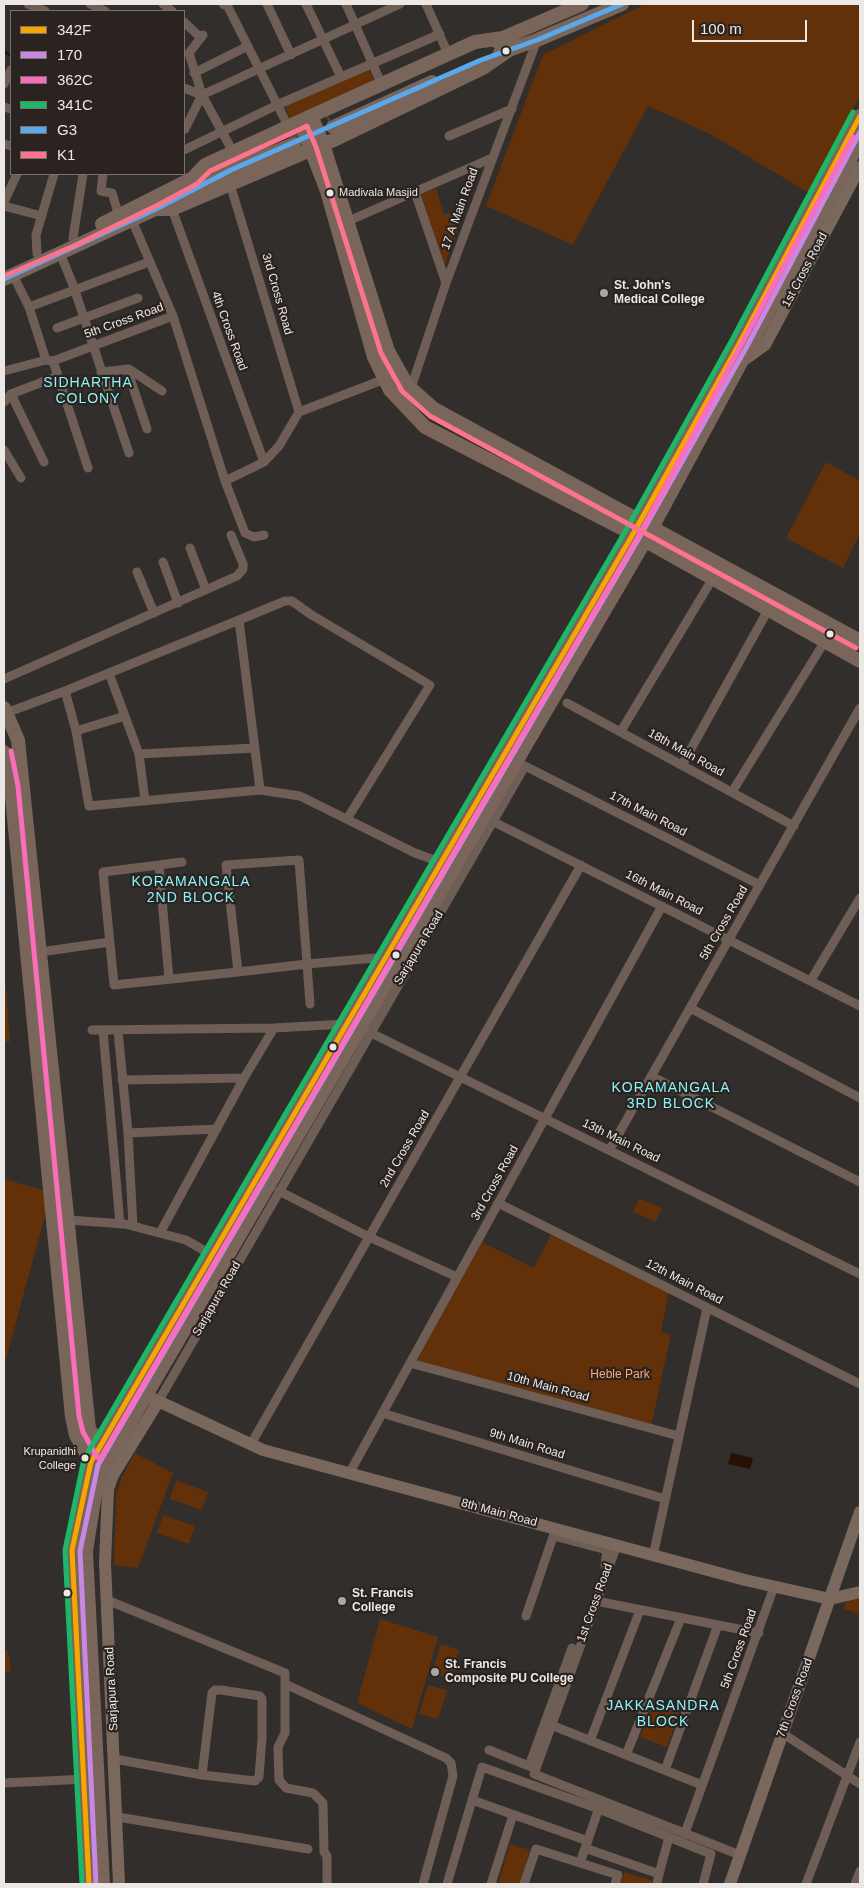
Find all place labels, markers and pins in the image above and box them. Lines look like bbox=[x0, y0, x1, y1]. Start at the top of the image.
unlabelled marker bbox=[501, 46, 511, 56]
place label: Madivala Masjid bbox=[339, 186, 418, 200]
marker: Madivala Masjid bbox=[325, 188, 335, 198]
place label: St. John's Medical College bbox=[614, 279, 705, 307]
marker: St. John's Medical College bbox=[598, 287, 610, 299]
unlabelled marker bbox=[825, 629, 835, 639]
unlabelled marker bbox=[391, 950, 401, 960]
unlabelled marker bbox=[328, 1042, 338, 1052]
place label: Krupanidhi College bbox=[23, 1445, 76, 1471]
marker: Krupanidhi College bbox=[80, 1453, 90, 1463]
place label: St. Francis College bbox=[352, 1587, 413, 1615]
unlabelled marker bbox=[62, 1588, 72, 1598]
marker: St. Francis College bbox=[336, 1595, 348, 1607]
place label: St. Francis Composite PU College bbox=[445, 1658, 574, 1686]
marker: St. Francis Composite PU College bbox=[429, 1666, 441, 1678]

